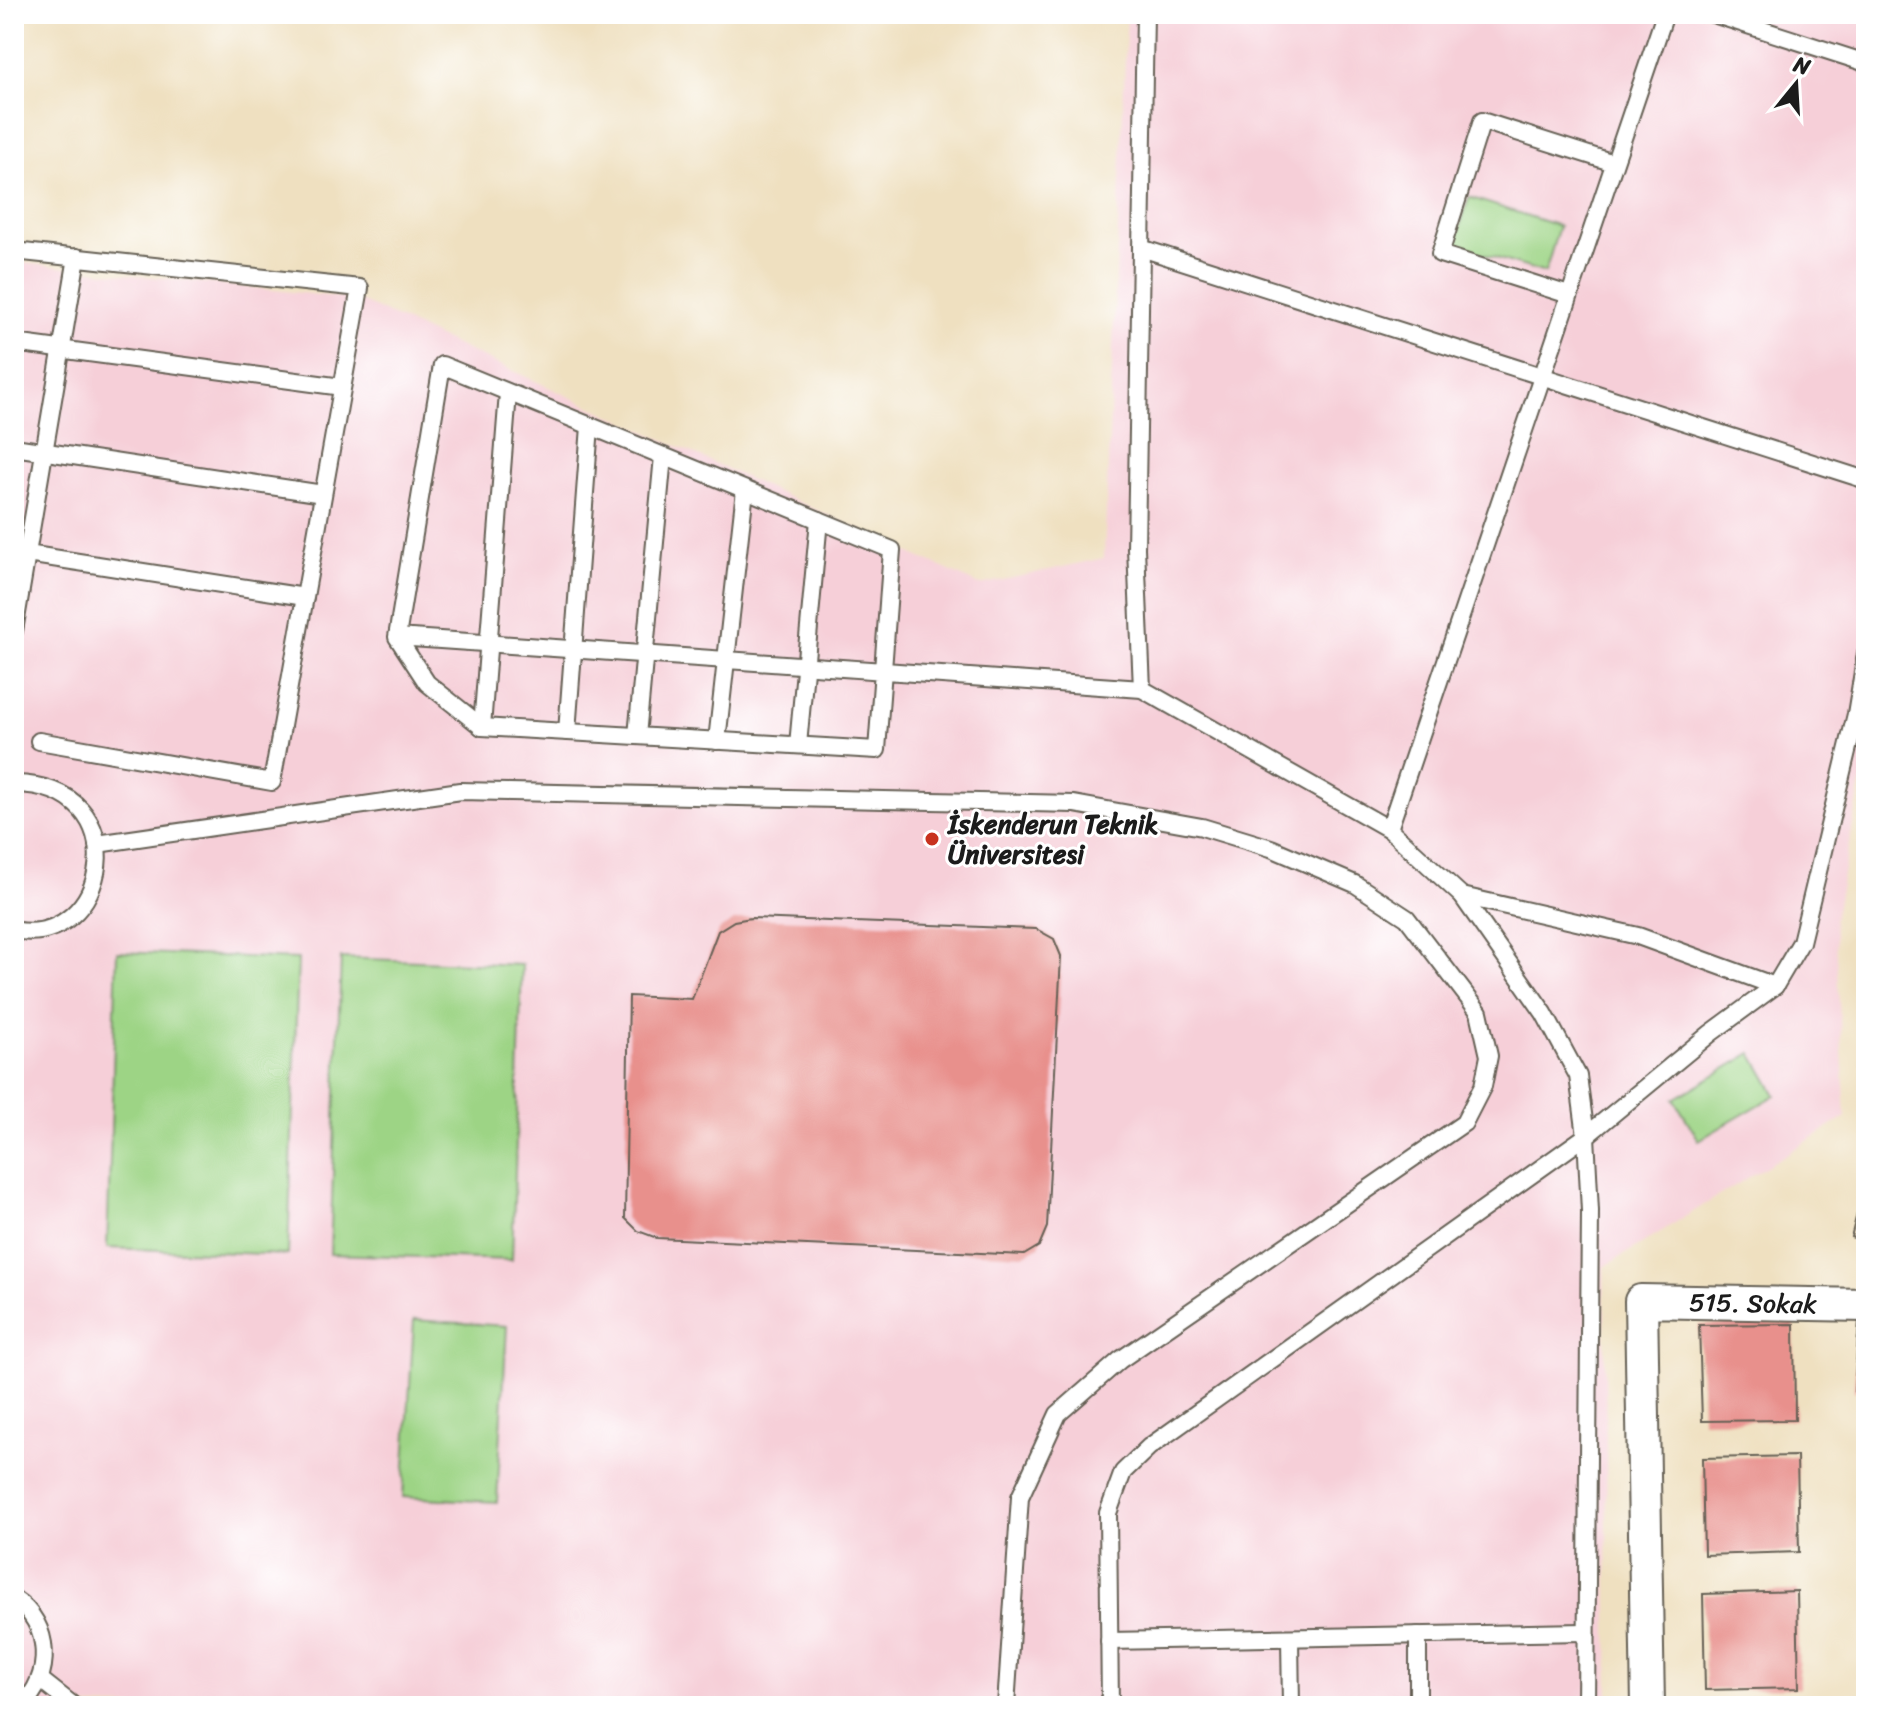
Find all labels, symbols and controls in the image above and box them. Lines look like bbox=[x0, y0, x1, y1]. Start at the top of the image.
north arrow bbox=[1756, 44, 1836, 124]
text: N bbox=[1788, 44, 1816, 87]
place label: İskenderun Teknik Üniversitesi bbox=[946, 801, 1159, 877]
marker: İskenderun Teknik Üniversitesi bbox=[923, 830, 941, 848]
street label: 515. Sokak bbox=[1689, 1279, 1817, 1327]

